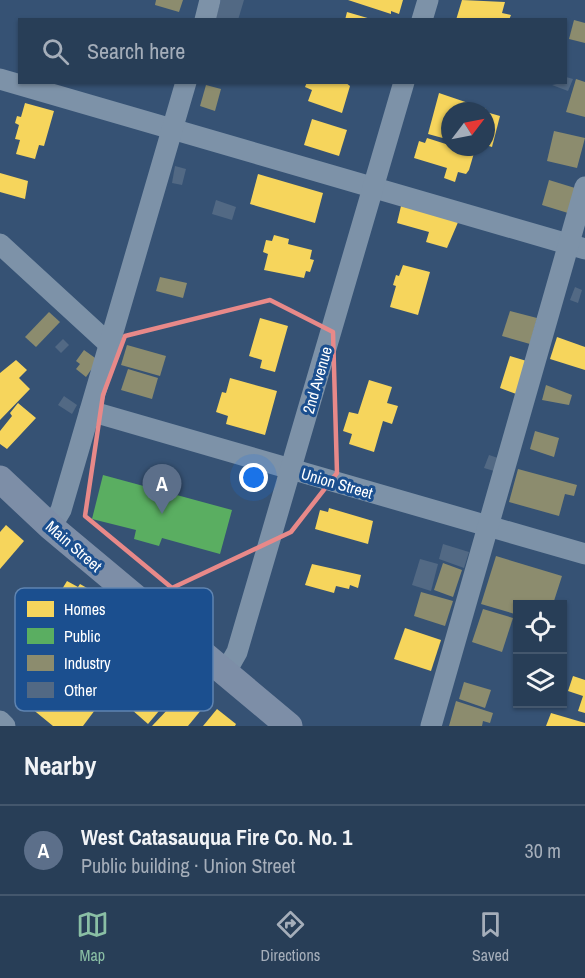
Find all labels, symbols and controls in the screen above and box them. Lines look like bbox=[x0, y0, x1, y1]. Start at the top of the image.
search box bbox=[18, 18, 567, 84]
icon: search bbox=[39, 35, 72, 68]
text: Search here bbox=[87, 36, 185, 66]
north arrow bbox=[441, 102, 495, 156]
street label: 2nd Avenue bbox=[297, 344, 337, 416]
street label: Union Street bbox=[299, 462, 376, 504]
your location bbox=[239, 463, 268, 492]
pin: A bbox=[142, 464, 182, 514]
street label: Main Street bbox=[41, 515, 107, 577]
legend bbox=[15, 588, 213, 711]
text: Homes bbox=[64, 598, 106, 620]
map controls bbox=[513, 600, 567, 708]
button: locate bbox=[513, 600, 567, 654]
text: Public bbox=[64, 625, 101, 647]
text: Industry bbox=[64, 652, 111, 674]
button: layers bbox=[513, 654, 567, 708]
text: Other bbox=[64, 679, 97, 701]
text: Nearby bbox=[24, 748, 96, 783]
text: West Catasauqua Fire Co. No. 1 bbox=[81, 822, 352, 852]
text: A bbox=[38, 837, 49, 864]
text: 30 m bbox=[525, 837, 561, 864]
text: Public building · Union Street bbox=[81, 852, 295, 879]
tab: Map bbox=[76, 908, 109, 966]
tab: Directions bbox=[260, 908, 320, 966]
tab: Saved bbox=[472, 908, 509, 966]

